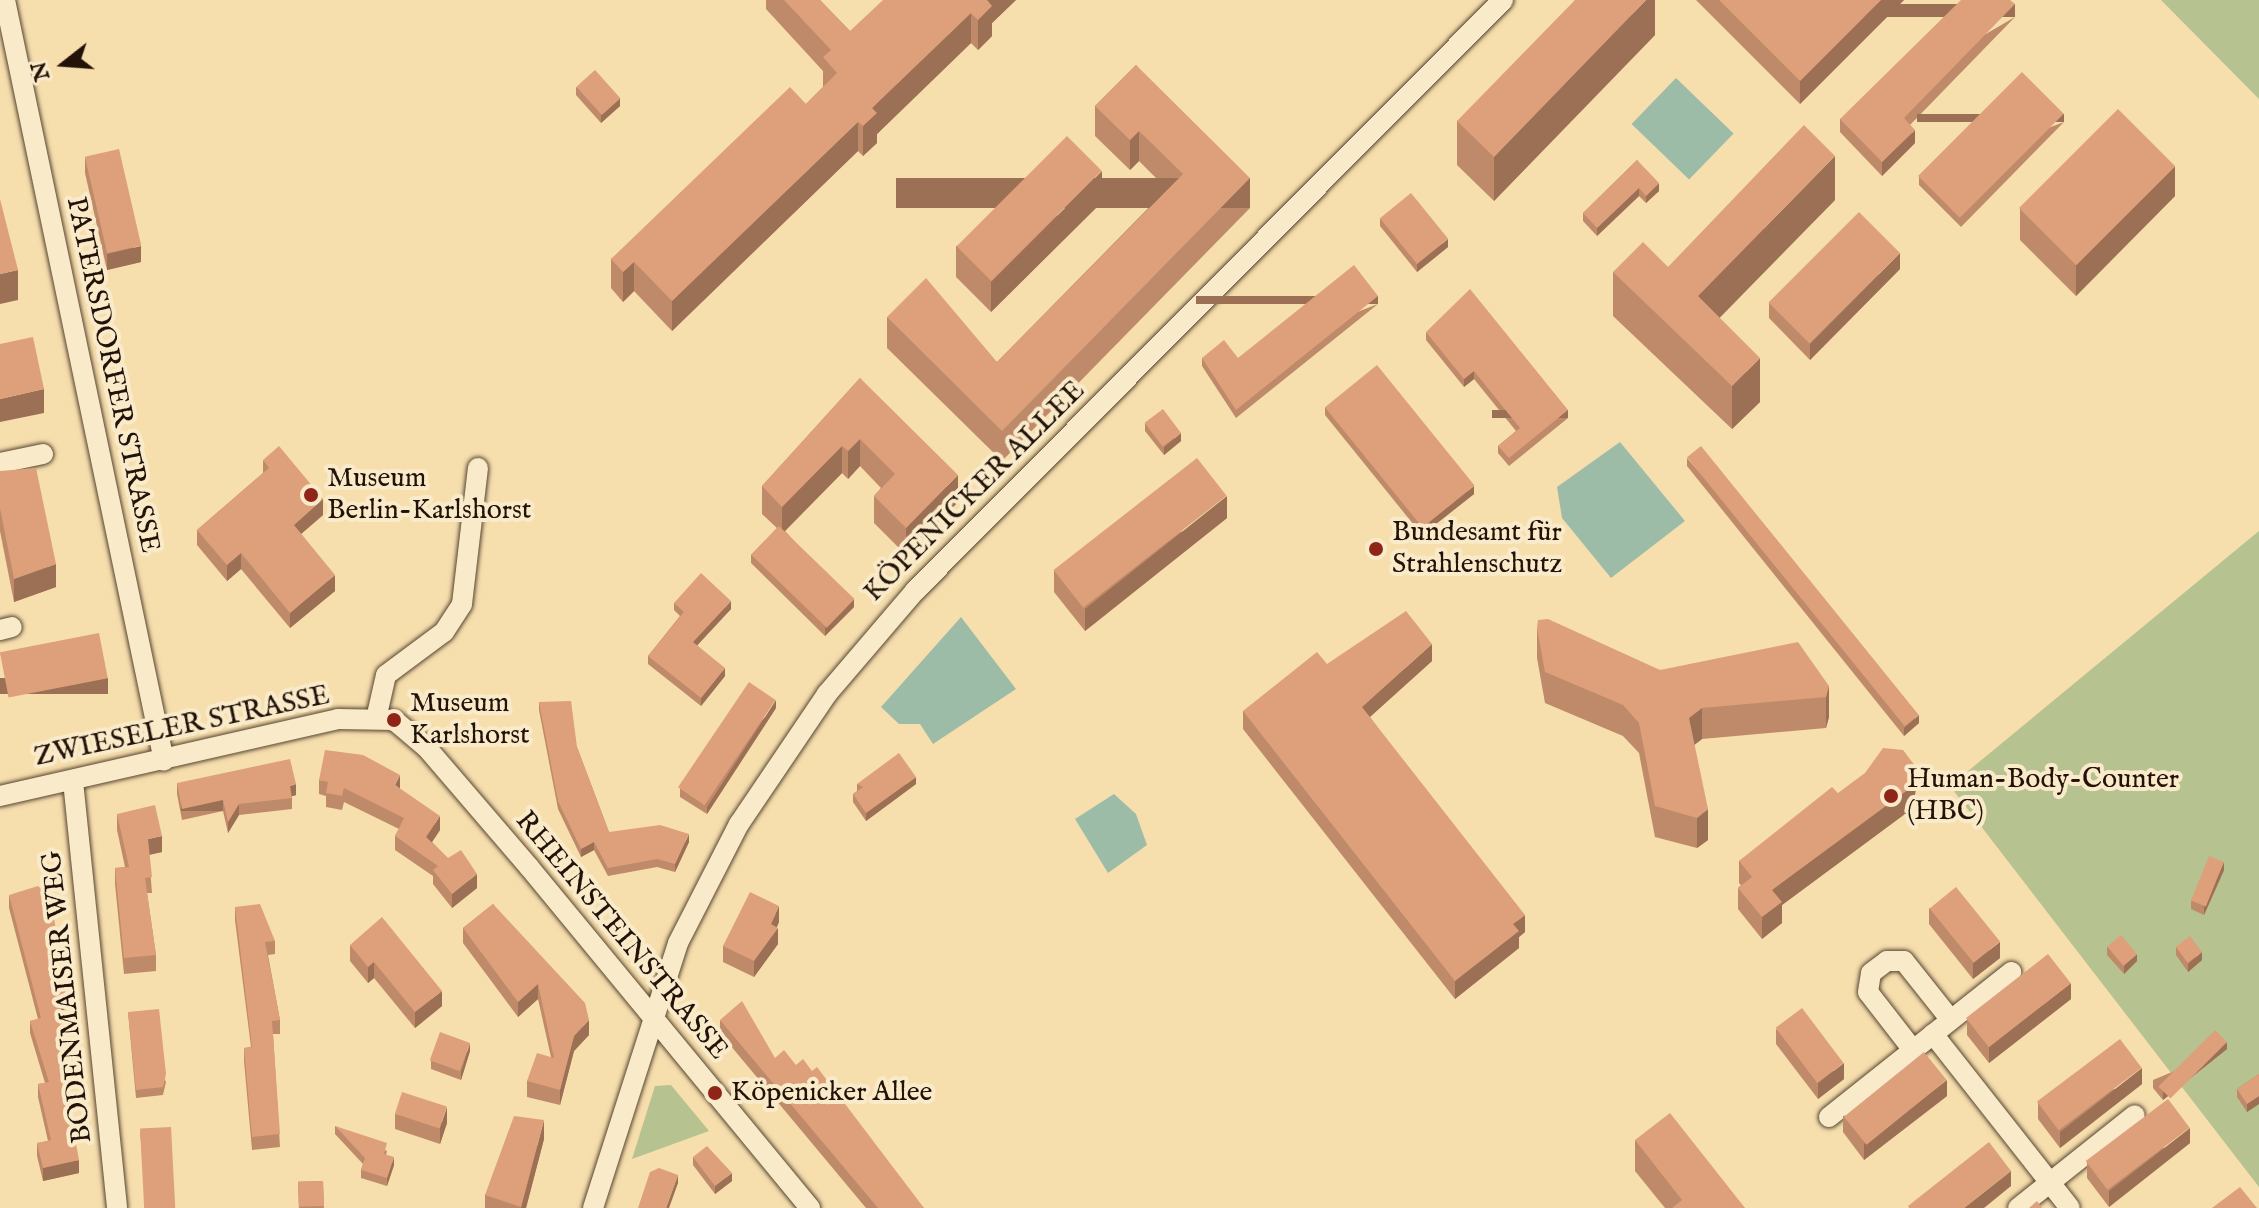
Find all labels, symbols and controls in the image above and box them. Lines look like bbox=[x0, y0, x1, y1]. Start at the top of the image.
north arrow bbox=[24, 24, 104, 104]
text: N bbox=[25, 58, 57, 84]
street label: PATERSDORFER STRASSE bbox=[58, 194, 166, 556]
street label: KÖPENICKER ALLEE bbox=[858, 375, 1092, 609]
place label: Museum Berlin-Karlshorst bbox=[327, 462, 531, 528]
marker: Museum Berlin-Karlshorst bbox=[302, 486, 320, 504]
place label: Bundesamt für Strahlenschutz bbox=[1392, 516, 1562, 582]
marker: Bundesamt für Strahlenschutz bbox=[1367, 540, 1385, 558]
street label: ZWIESELER STRASSE bbox=[31, 679, 333, 775]
place label: Museum Karlshorst bbox=[410, 687, 530, 753]
marker: Museum Karlshorst bbox=[385, 711, 403, 729]
place label: Human-Body-Counter (HBC) bbox=[1907, 763, 2179, 829]
marker: Human-Body-Counter (HBC) bbox=[1882, 787, 1900, 805]
street label: RHEINSTEINSTRASSE bbox=[507, 805, 735, 1067]
street label: BODENMAISER WEG bbox=[36, 849, 100, 1145]
place label: Köpenicker Allee bbox=[731, 1076, 932, 1110]
marker: Köpenicker Allee bbox=[706, 1084, 724, 1102]

